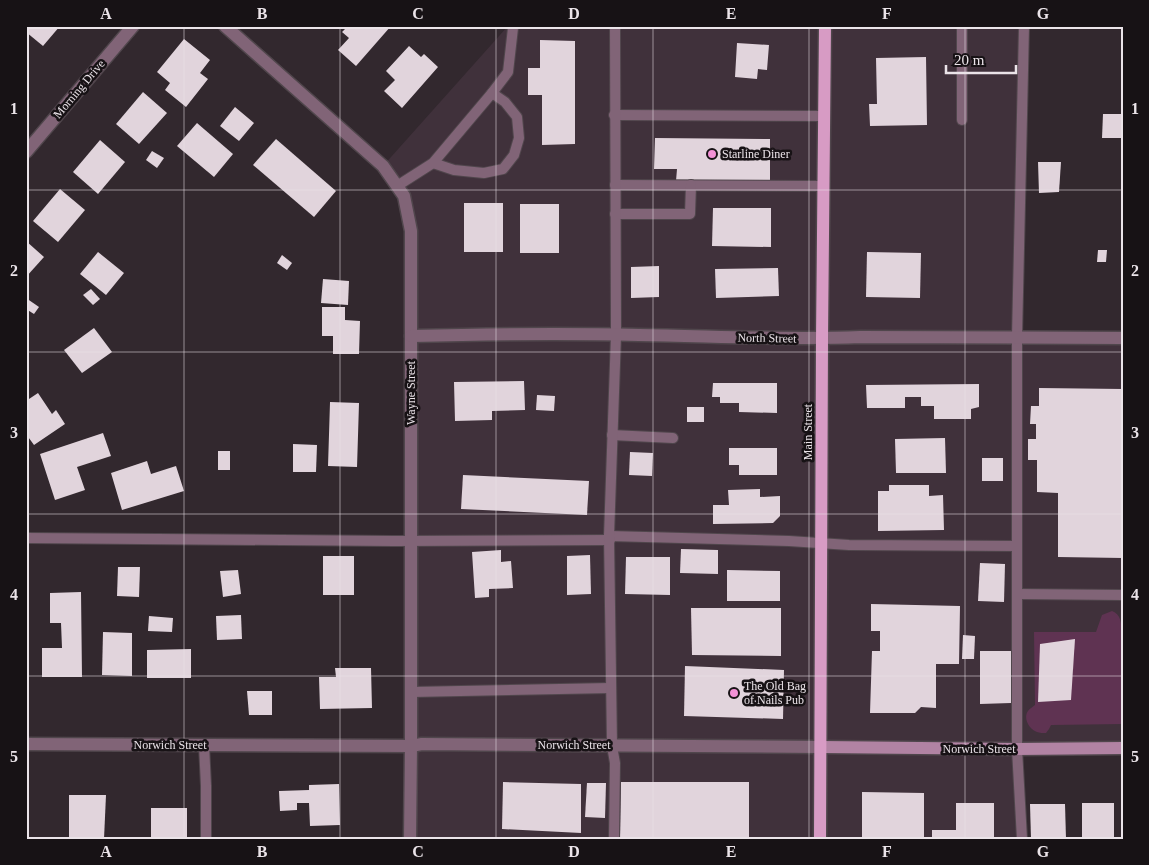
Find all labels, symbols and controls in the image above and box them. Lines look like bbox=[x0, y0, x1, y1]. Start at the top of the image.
text: A bbox=[100, 5, 112, 22]
text: B bbox=[257, 5, 268, 22]
text: C bbox=[412, 5, 424, 22]
text: D bbox=[568, 5, 580, 22]
text: E bbox=[726, 5, 736, 22]
text: F bbox=[882, 5, 892, 22]
text: G bbox=[1037, 5, 1050, 22]
scale bar bbox=[946, 42, 1016, 74]
text: 20 m bbox=[954, 52, 985, 68]
street label: Morning Drive bbox=[50, 57, 108, 121]
text: 1 bbox=[10, 100, 18, 117]
text: 1 bbox=[1131, 100, 1139, 117]
place label: Starline Diner bbox=[722, 147, 790, 161]
marker: Starline Diner bbox=[706, 148, 718, 160]
text: 2 bbox=[10, 262, 18, 279]
text: 2 bbox=[1131, 262, 1139, 279]
street label: North Street bbox=[737, 330, 797, 346]
street label: Wayne Street bbox=[404, 360, 418, 425]
street label: Main Street bbox=[801, 403, 815, 460]
text: 3 bbox=[10, 424, 18, 441]
text: 3 bbox=[1131, 424, 1139, 441]
text: 4 bbox=[10, 586, 18, 603]
text: 4 bbox=[1131, 586, 1139, 603]
place label: The Old Bag of Nails Pub bbox=[744, 679, 806, 707]
marker: The Old Bag of Nails Pub bbox=[728, 687, 740, 699]
street label: Norwich Street bbox=[134, 738, 207, 752]
street label: Norwich Street bbox=[538, 738, 611, 752]
street label: Norwich Street bbox=[943, 742, 1016, 756]
text: 5 bbox=[10, 748, 18, 765]
text: 5 bbox=[1131, 748, 1139, 765]
text: A bbox=[100, 843, 112, 860]
text: B bbox=[257, 843, 268, 860]
text: C bbox=[412, 843, 424, 860]
text: D bbox=[568, 843, 580, 860]
text: E bbox=[726, 843, 736, 860]
text: F bbox=[882, 843, 892, 860]
text: G bbox=[1037, 843, 1050, 860]

